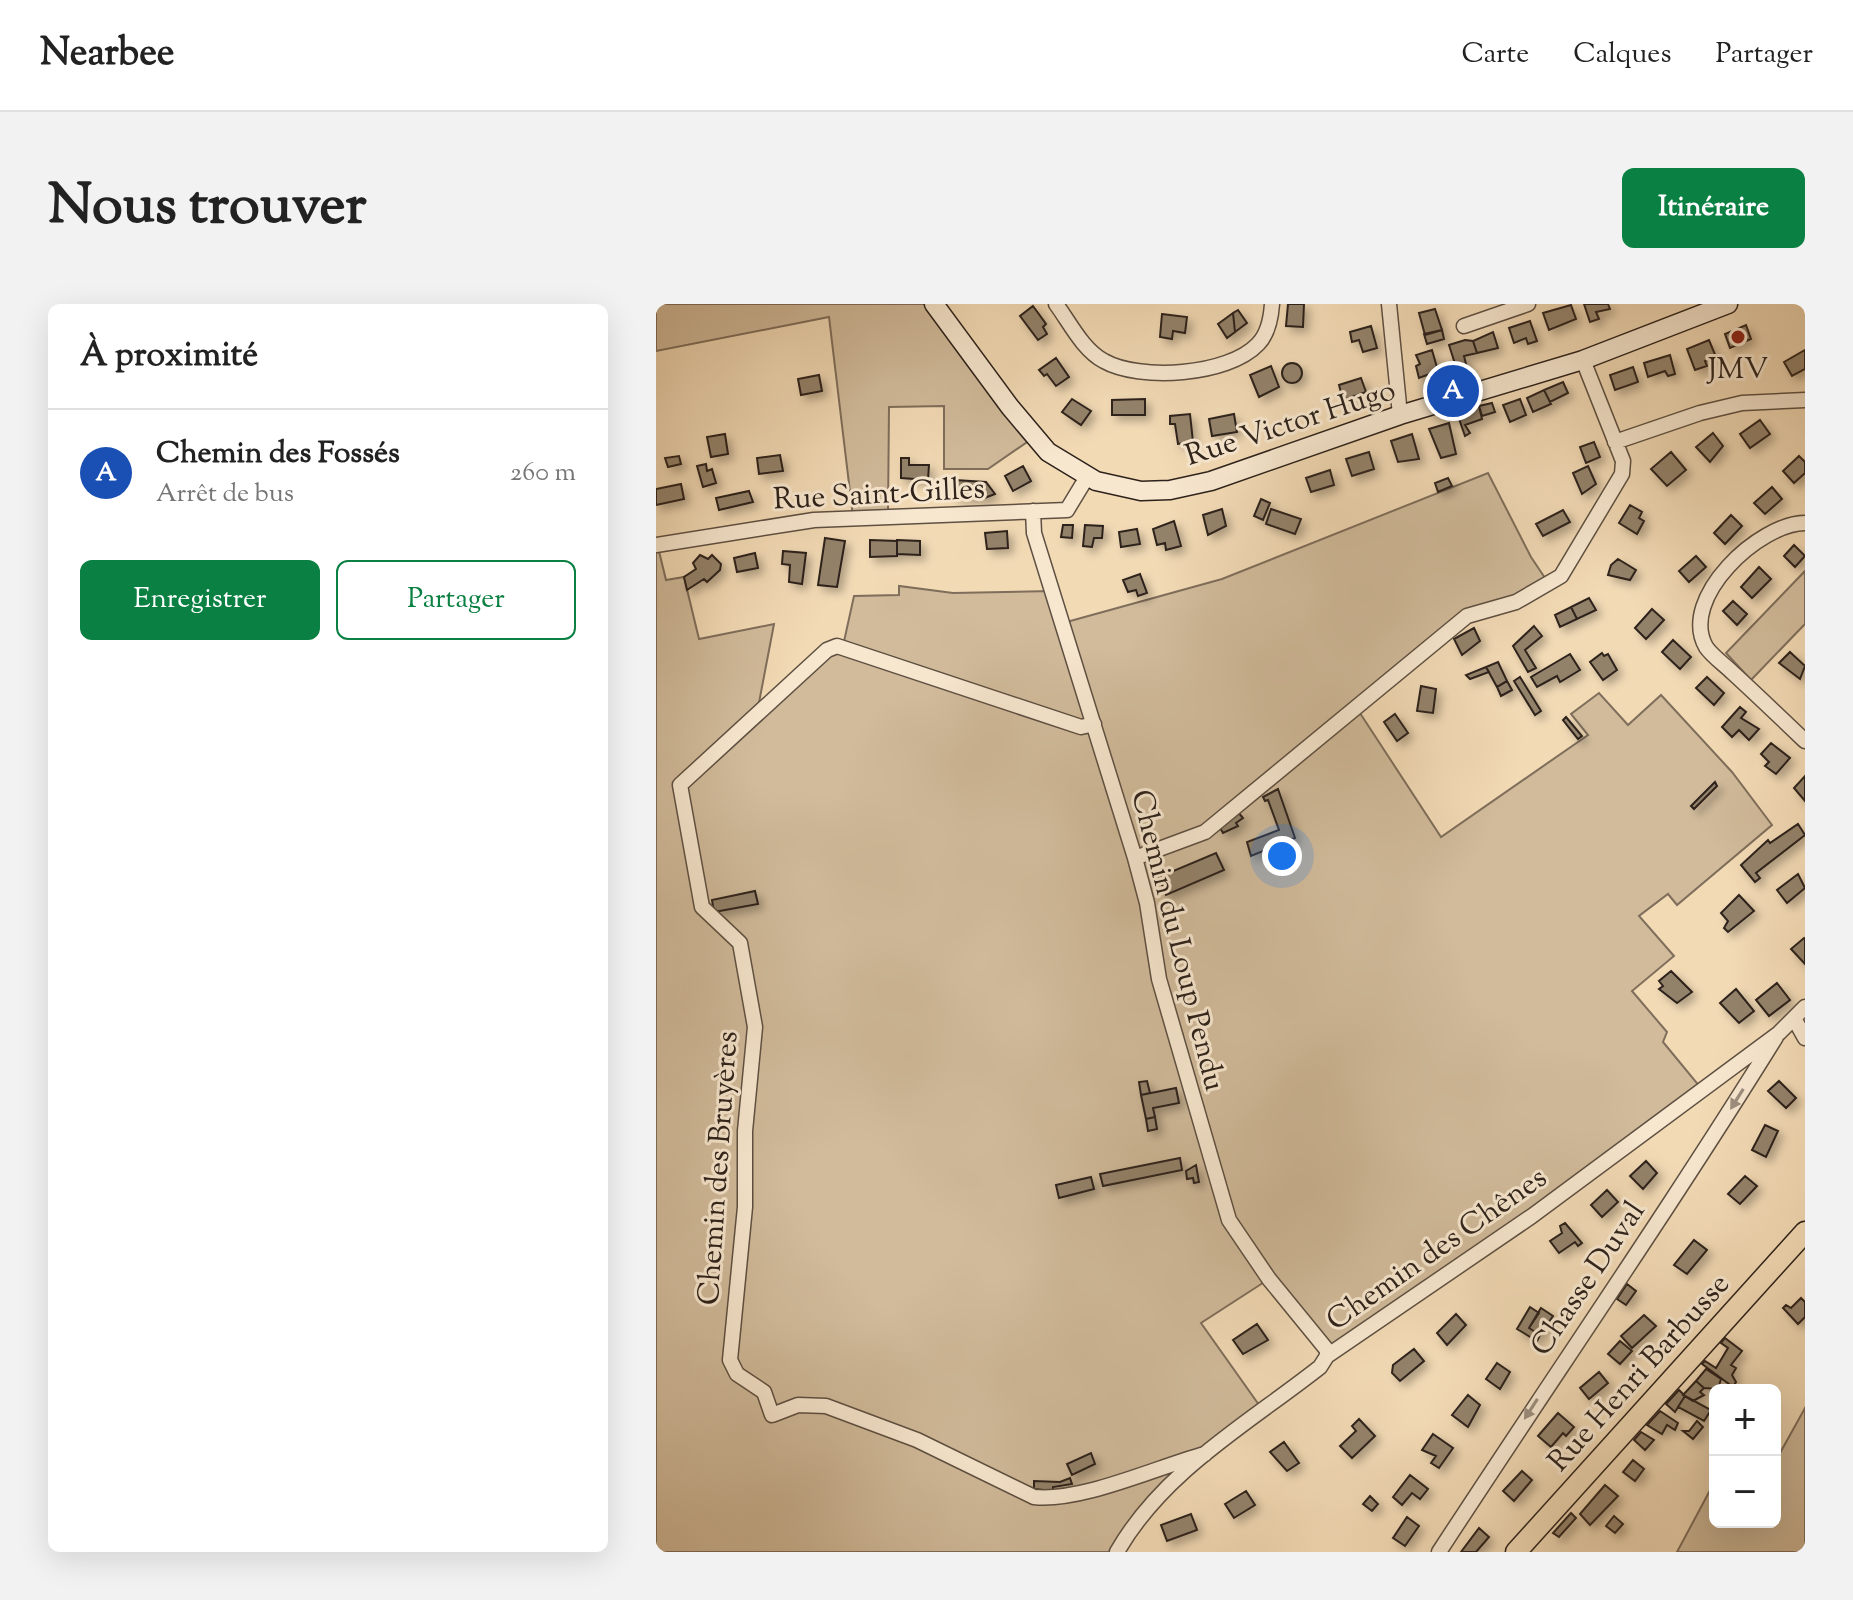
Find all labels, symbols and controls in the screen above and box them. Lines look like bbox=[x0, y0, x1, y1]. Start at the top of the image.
text: Nearbee bbox=[40, 28, 175, 82]
text: Carte bbox=[1461, 35, 1529, 75]
text: Calques bbox=[1573, 35, 1671, 75]
text: Partager bbox=[1715, 35, 1813, 75]
text: Nous trouver bbox=[48, 168, 367, 249]
button: Itinéraire bbox=[1622, 168, 1805, 248]
marker: JMV bbox=[1729, 328, 1747, 346]
text: À proximité bbox=[80, 332, 258, 381]
place label: JMV bbox=[1706, 349, 1768, 392]
pin: A bbox=[1427, 361, 1479, 421]
street label: Rue Victor Hugo bbox=[1180, 370, 1401, 479]
text: Chemin des Fossés bbox=[156, 433, 400, 476]
text: A bbox=[95, 455, 117, 492]
text: 260 m bbox=[510, 455, 576, 492]
street label: Rue Saint-Gilles bbox=[772, 468, 986, 523]
text: Arrêt de bus bbox=[156, 476, 294, 513]
button: Enregistrer bbox=[80, 560, 320, 640]
button: Partager bbox=[336, 560, 576, 640]
street label: Chemin du Loup Pendu bbox=[1118, 785, 1235, 1096]
your location bbox=[1262, 836, 1302, 876]
street label: Chemin des Bruyères bbox=[688, 1030, 751, 1307]
one-way arrow bbox=[1731, 1088, 1745, 1110]
street label: Chemin des Chênes bbox=[1318, 1158, 1556, 1342]
street label: Chasse Duval bbox=[1521, 1193, 1657, 1365]
street label: Rue Henri Barbusse bbox=[1539, 1265, 1741, 1482]
map controls bbox=[1709, 1384, 1781, 1528]
button: + bbox=[1709, 1384, 1781, 1456]
one-way arrow bbox=[1525, 1398, 1539, 1420]
button: − bbox=[1709, 1456, 1781, 1528]

